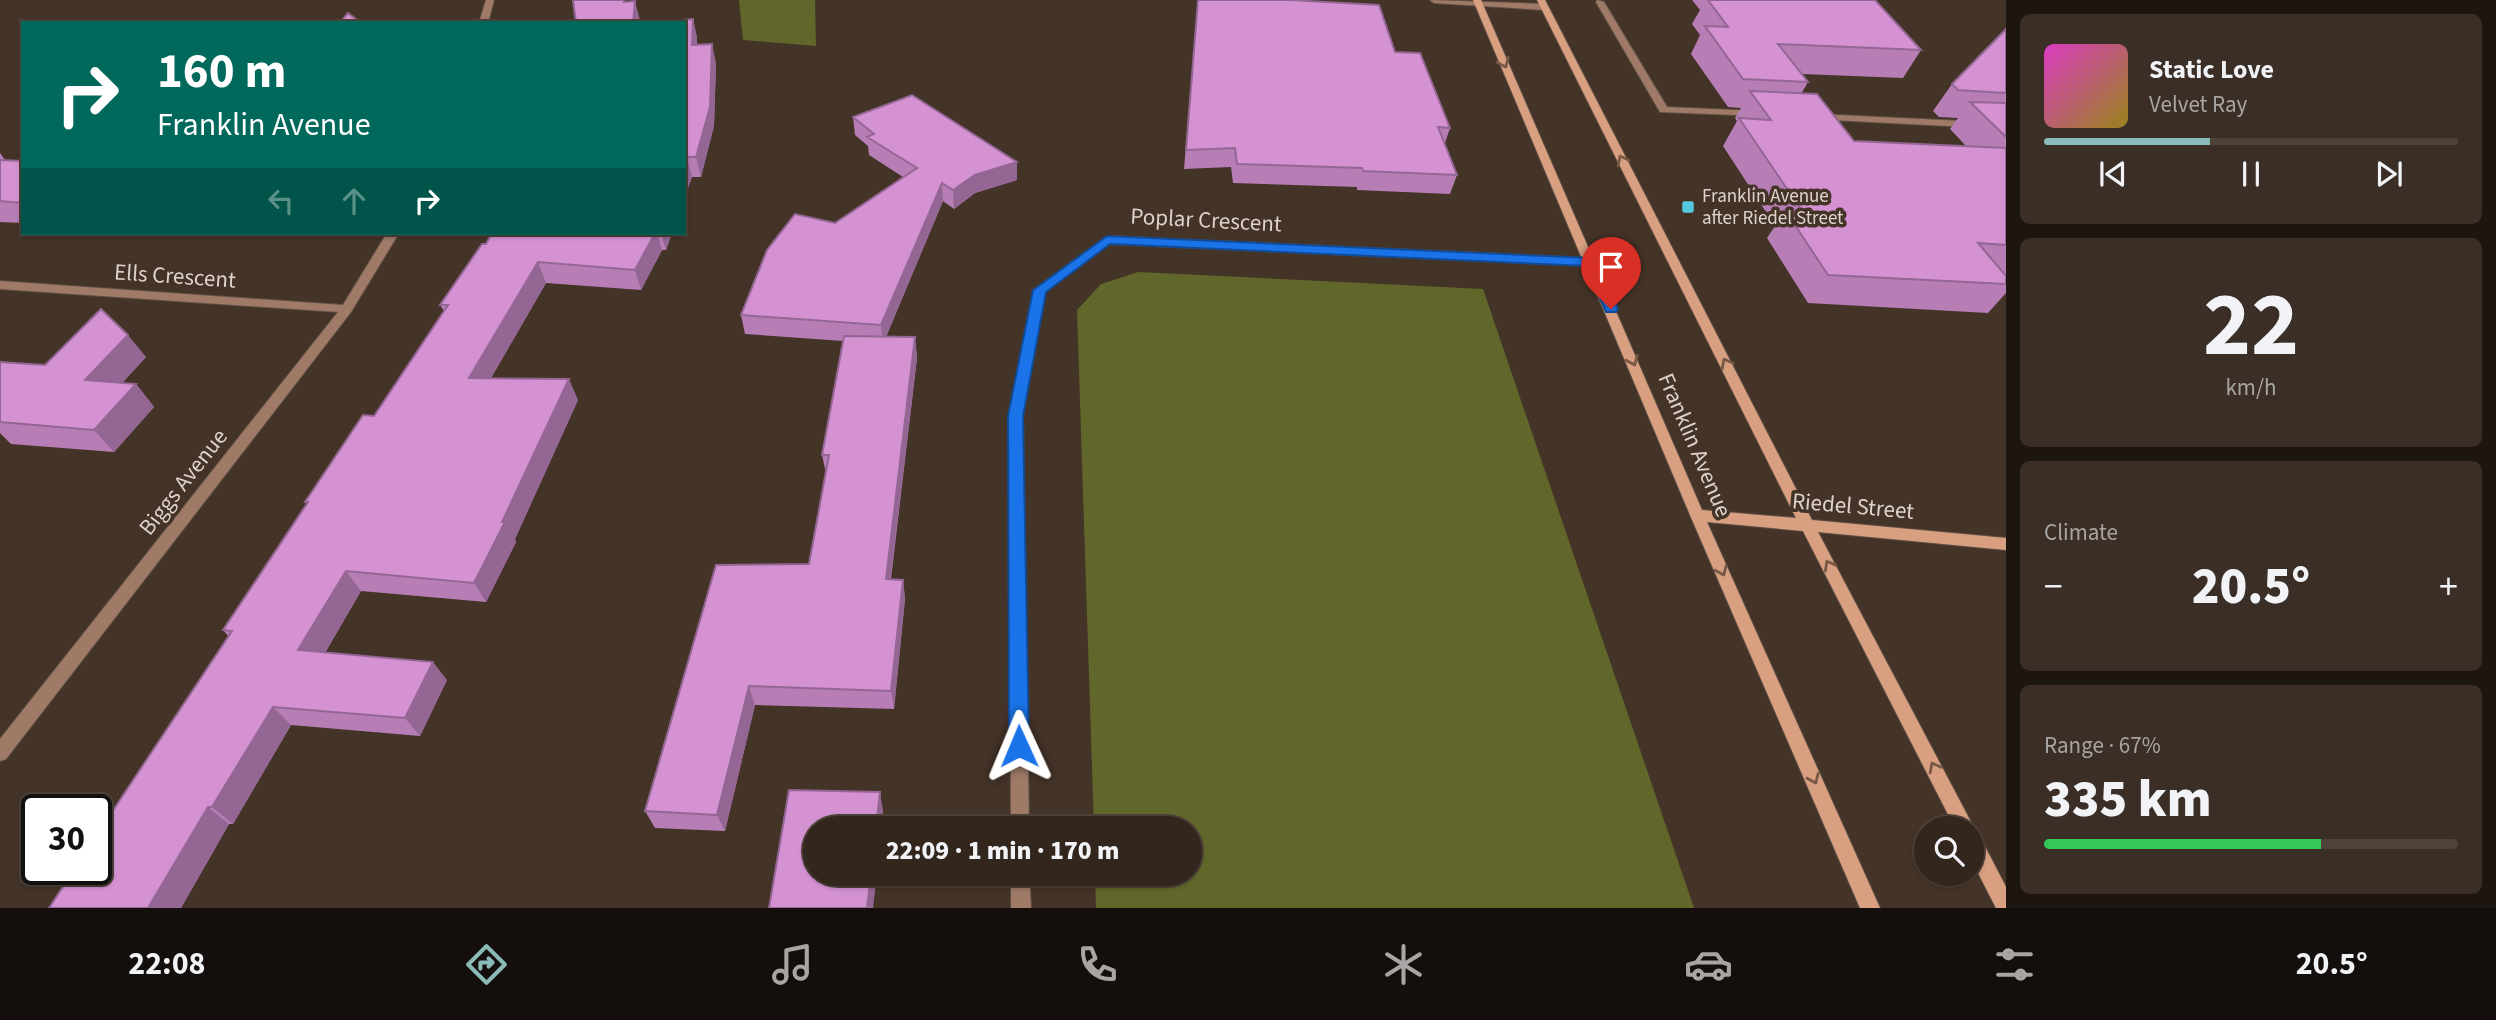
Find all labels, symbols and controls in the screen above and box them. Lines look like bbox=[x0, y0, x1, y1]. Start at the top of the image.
text: 160 m bbox=[157, 37, 286, 107]
icon: right bbox=[42, 49, 133, 140]
text: Static Love bbox=[2149, 51, 2274, 88]
one-way arrow bbox=[1496, 55, 1510, 68]
text: Velvet Ray bbox=[2149, 88, 2247, 121]
text: Franklin Avenue bbox=[157, 102, 371, 148]
one-way arrow bbox=[1617, 155, 1631, 167]
icon: previous bbox=[2094, 155, 2132, 193]
icon: pause bbox=[2232, 155, 2270, 193]
icon: next bbox=[2370, 155, 2408, 193]
icon: left bbox=[262, 182, 300, 220]
icon: ahead bbox=[335, 182, 373, 220]
icon: right bbox=[408, 182, 446, 220]
place label: Franklin Avenue after Riedel Street bbox=[1702, 183, 1844, 232]
marker: Franklin Avenue after Riedel Street bbox=[1680, 199, 1696, 215]
street label: Poplar Crescent bbox=[1130, 200, 1283, 240]
pin bbox=[1581, 237, 1641, 309]
icon: arrive bbox=[1592, 248, 1630, 286]
street label: Ells Crescent bbox=[113, 255, 237, 297]
text: 22 bbox=[2203, 261, 2299, 390]
one-way arrow bbox=[1625, 354, 1639, 367]
one-way arrow bbox=[1720, 358, 1734, 370]
street label: Franklin Avenue bbox=[1650, 368, 1740, 522]
text: km/h bbox=[2225, 371, 2277, 404]
street label: Biggs Avenue bbox=[131, 422, 235, 542]
street label: Riedel Street bbox=[1791, 484, 1916, 528]
text: Climate bbox=[2044, 516, 2118, 549]
text: 20.5° bbox=[2192, 550, 2310, 624]
one-way arrow bbox=[1824, 560, 1837, 573]
text: − bbox=[2044, 560, 2063, 614]
text: + bbox=[2439, 560, 2458, 614]
one-way arrow bbox=[1714, 563, 1728, 576]
position arrow bbox=[982, 709, 1056, 783]
text: Range · 67% bbox=[2044, 729, 2161, 762]
one-way arrow bbox=[1929, 762, 1942, 774]
text: 335 km bbox=[2044, 763, 2212, 837]
one-way arrow bbox=[1806, 772, 1820, 784]
speed limit sign: 30 bbox=[21, 794, 112, 885]
map controls bbox=[1914, 816, 1984, 886]
button: search bbox=[1914, 816, 1984, 886]
text: 22:09 · 1 min · 170 m bbox=[886, 832, 1119, 869]
icon: directions bbox=[462, 940, 511, 989]
icon: music bbox=[768, 940, 817, 989]
icon: phone bbox=[1073, 940, 1122, 989]
icon: climate bbox=[1379, 940, 1428, 989]
icon: car bbox=[1684, 940, 1733, 989]
icon: filters bbox=[1990, 940, 2039, 989]
text: 22:08 bbox=[128, 941, 205, 987]
text: 20.5° bbox=[2296, 941, 2368, 987]

